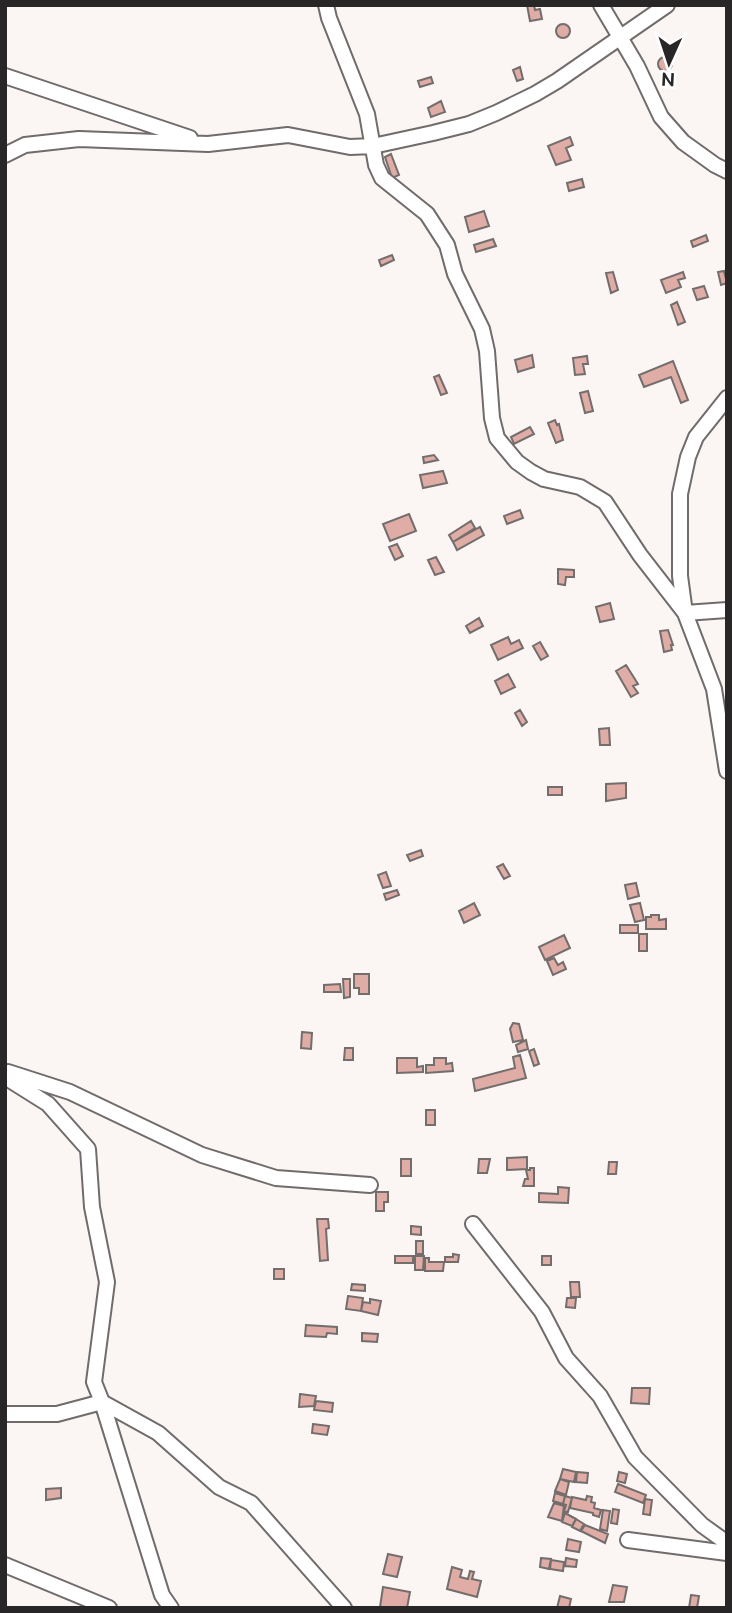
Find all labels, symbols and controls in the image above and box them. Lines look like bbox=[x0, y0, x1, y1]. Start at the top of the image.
north arrow bbox=[634, 28, 704, 98]
text: N bbox=[660, 69, 676, 91]

